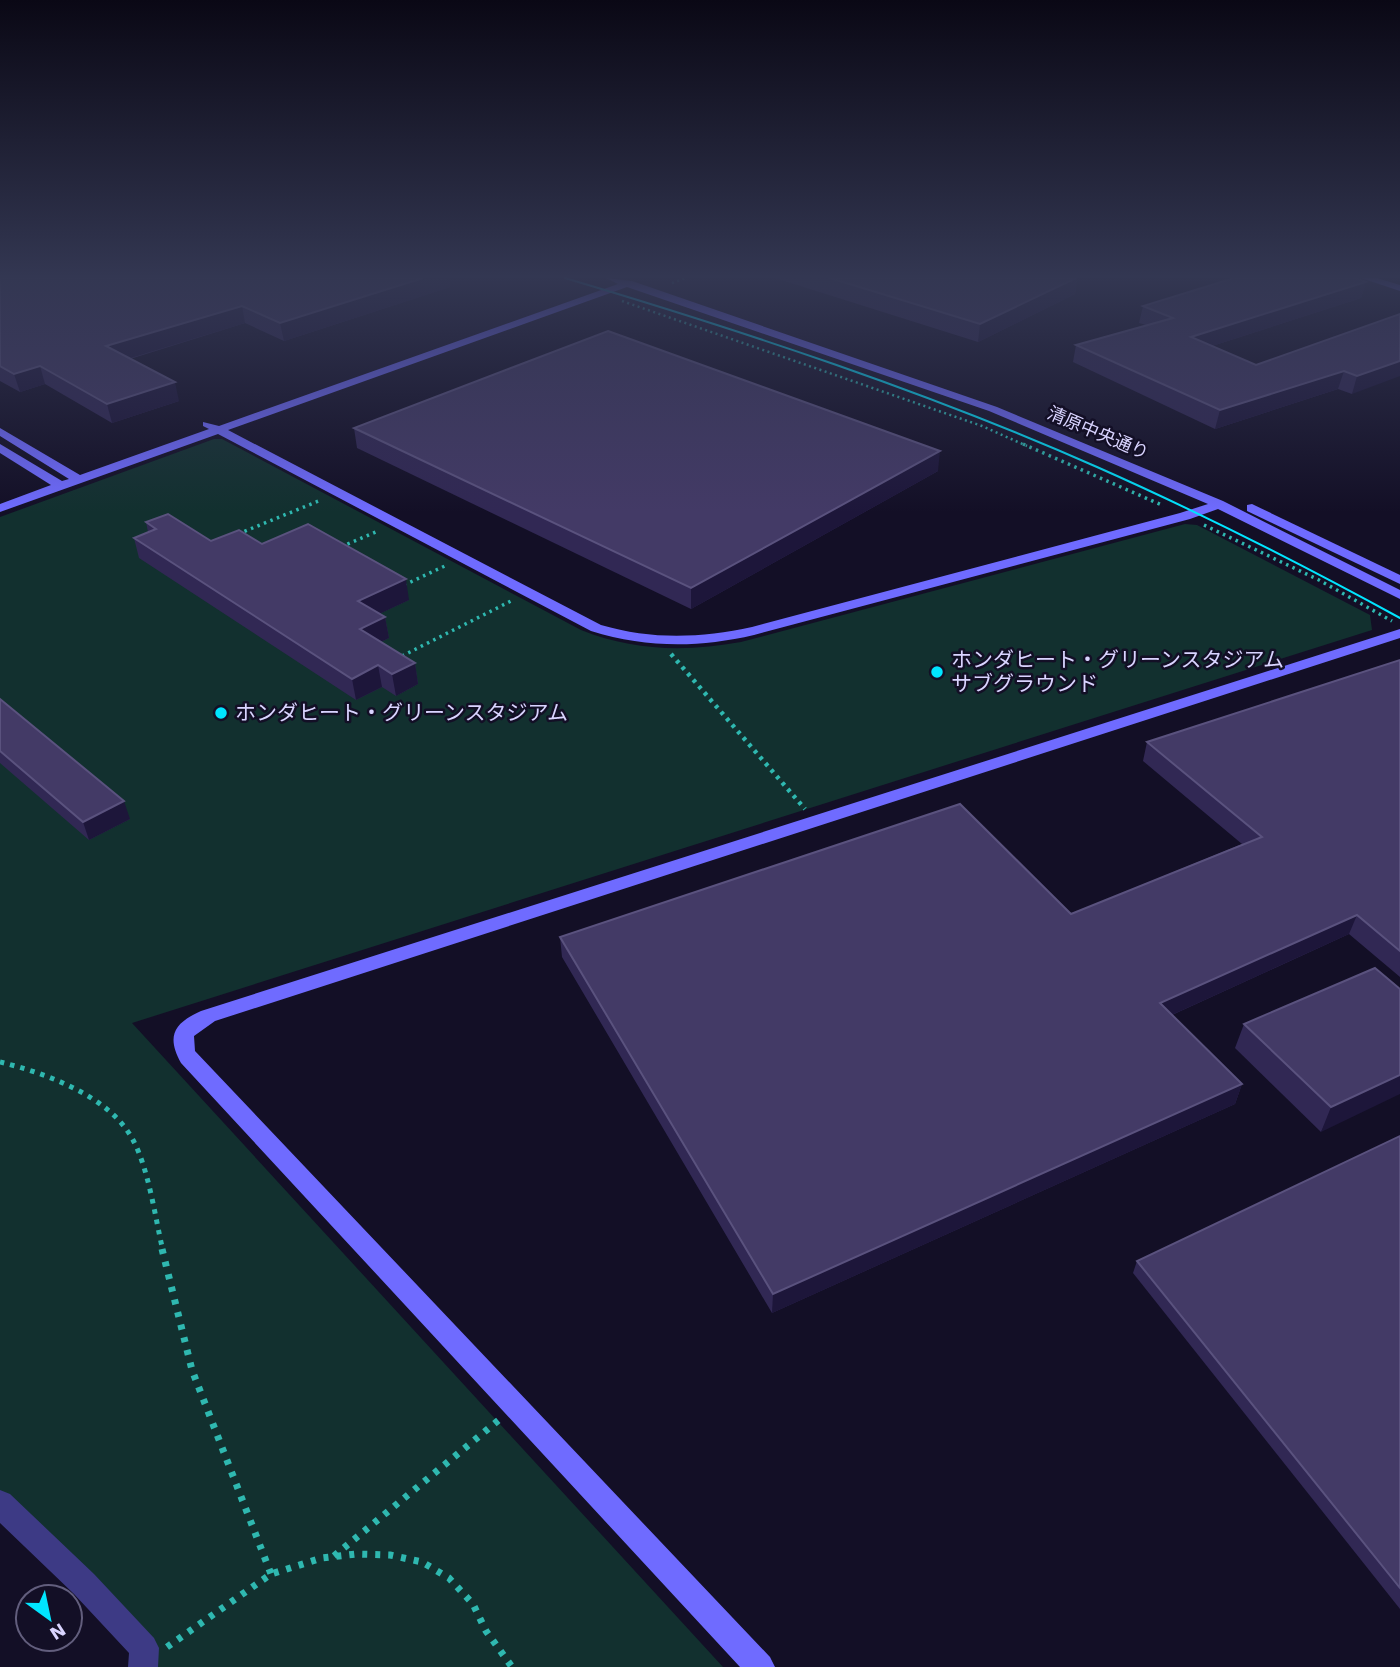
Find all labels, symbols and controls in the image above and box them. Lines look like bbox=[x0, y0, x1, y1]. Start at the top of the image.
street label: 清原中央通り bbox=[1044, 402, 1152, 463]
place label: ホンダヒート・グリーンスタジアム サブグラウンド bbox=[951, 647, 1284, 696]
marker: ホンダヒート・グリーンスタジアム サブグラウンド bbox=[929, 664, 945, 680]
place label: ホンダヒート・グリーンスタジアム bbox=[235, 700, 568, 725]
marker: ホンダヒート・グリーンスタジアム bbox=[213, 705, 229, 721]
north arrow bbox=[14, 1583, 84, 1653]
text: N bbox=[46, 1618, 70, 1645]

